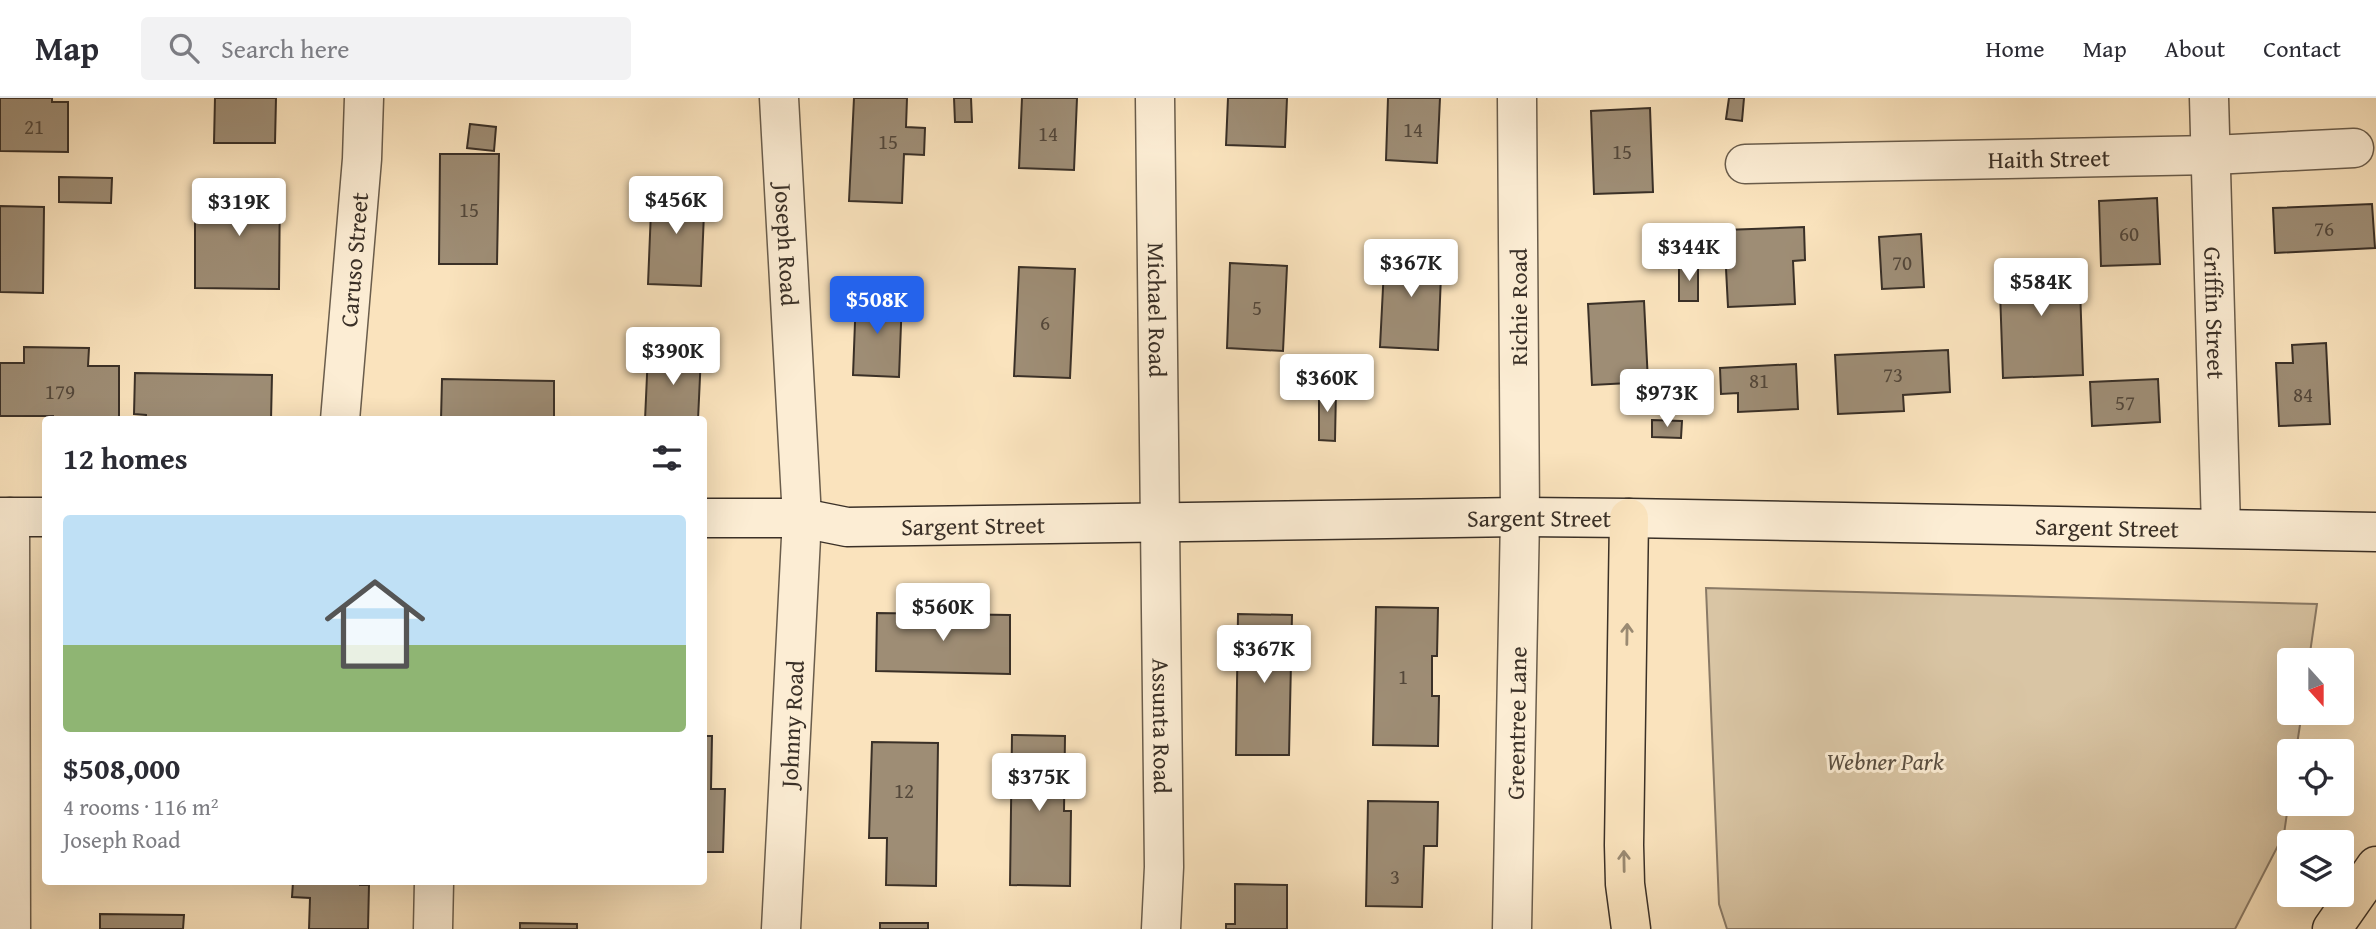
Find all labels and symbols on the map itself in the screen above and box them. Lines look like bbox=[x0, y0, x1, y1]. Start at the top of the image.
house number: 21 bbox=[24, 111, 44, 142]
house number: 14 bbox=[1403, 114, 1423, 145]
house number: 14 bbox=[1038, 118, 1058, 149]
house number: 15 bbox=[878, 126, 898, 157]
house number: 15 bbox=[1612, 136, 1632, 167]
street label: Haith Street bbox=[1988, 139, 2111, 177]
pin: $456K bbox=[627, 176, 725, 236]
pin: $319K bbox=[190, 178, 288, 238]
street label: Joseph Road bbox=[766, 180, 808, 307]
street label: Caruso Street bbox=[330, 190, 377, 328]
house number: 15 bbox=[459, 194, 479, 225]
house number: 76 bbox=[2314, 213, 2334, 244]
house number: 60 bbox=[2119, 218, 2139, 249]
pin: $344K bbox=[1640, 223, 1738, 283]
pin: $367K bbox=[1362, 240, 1460, 299]
street label: Michael Road bbox=[1139, 242, 1176, 378]
street label: Griffin Street bbox=[2196, 246, 2234, 380]
house number: 70 bbox=[1892, 247, 1912, 278]
street label: Richie Road bbox=[1501, 248, 1536, 366]
pin: $584K bbox=[1992, 258, 2090, 318]
pin: $508K bbox=[828, 276, 926, 336]
house number: 5 bbox=[1252, 292, 1262, 323]
house number: 6 bbox=[1040, 307, 1050, 338]
pin: $390K bbox=[624, 328, 722, 387]
pin: $360K bbox=[1278, 354, 1376, 414]
house number: 73 bbox=[1883, 359, 1903, 390]
house number: 81 bbox=[1749, 365, 1769, 396]
pin: $973K bbox=[1618, 370, 1716, 429]
house number: 179 bbox=[45, 376, 75, 407]
house number: 84 bbox=[2293, 379, 2313, 410]
house number: 57 bbox=[2115, 387, 2135, 418]
street label: Sargent Street bbox=[1467, 499, 1612, 535]
street label: Sargent Street bbox=[901, 507, 1046, 544]
street label: Sargent Street bbox=[2035, 508, 2180, 546]
pin: $560K bbox=[894, 584, 992, 643]
one-way arrow bbox=[1620, 623, 1633, 646]
pin: $367K bbox=[1215, 626, 1313, 685]
street label: Greentree Lane bbox=[1497, 646, 1535, 800]
north arrow bbox=[2277, 648, 2354, 724]
street label: Assunta Road bbox=[1144, 658, 1181, 794]
street label: Johnny Road bbox=[771, 659, 813, 792]
house number: 1 bbox=[1398, 661, 1408, 692]
park label: Webner Park bbox=[1826, 744, 1944, 779]
pin: $375K bbox=[990, 754, 1088, 813]
house number: 12 bbox=[894, 775, 914, 806]
one-way arrow bbox=[1617, 850, 1631, 873]
house number: 3 bbox=[1390, 861, 1400, 892]

